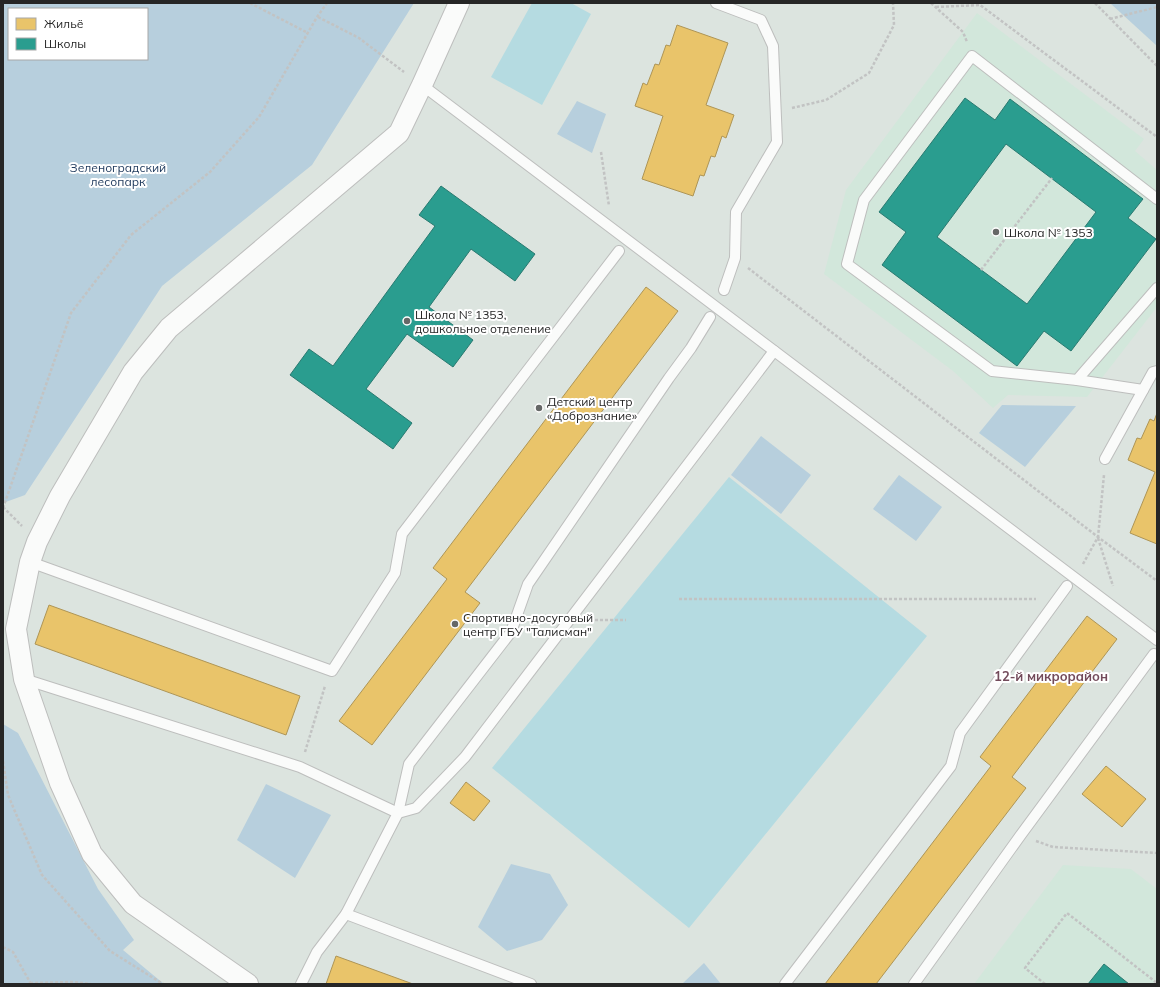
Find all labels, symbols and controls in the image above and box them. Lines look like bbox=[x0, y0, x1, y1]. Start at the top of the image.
legend bbox=[8, 8, 148, 60]
text: Жильё bbox=[44, 16, 84, 31]
text: Школы bbox=[44, 36, 86, 51]
park label: Зеленоградский лесопарк bbox=[70, 160, 166, 189]
place label: Школа № 1353 bbox=[1004, 225, 1093, 240]
marker: Школа № 1353 bbox=[991, 227, 1001, 237]
place label: Школа № 1353, дошкольное отделение bbox=[415, 307, 551, 336]
marker: Школа № 1353, дошкольное отделение bbox=[402, 316, 412, 326]
place label: Детский центр «Добрознание» bbox=[547, 394, 638, 423]
marker: Детский центр «Добрознание» bbox=[534, 403, 544, 413]
place label: Спортивно-досуговый центр ГБУ "Талисман" bbox=[463, 610, 593, 639]
marker: Спортивно-досуговый центр ГБУ "Талисман" bbox=[450, 619, 460, 629]
district label: 12-й микрорайон bbox=[994, 668, 1108, 684]

